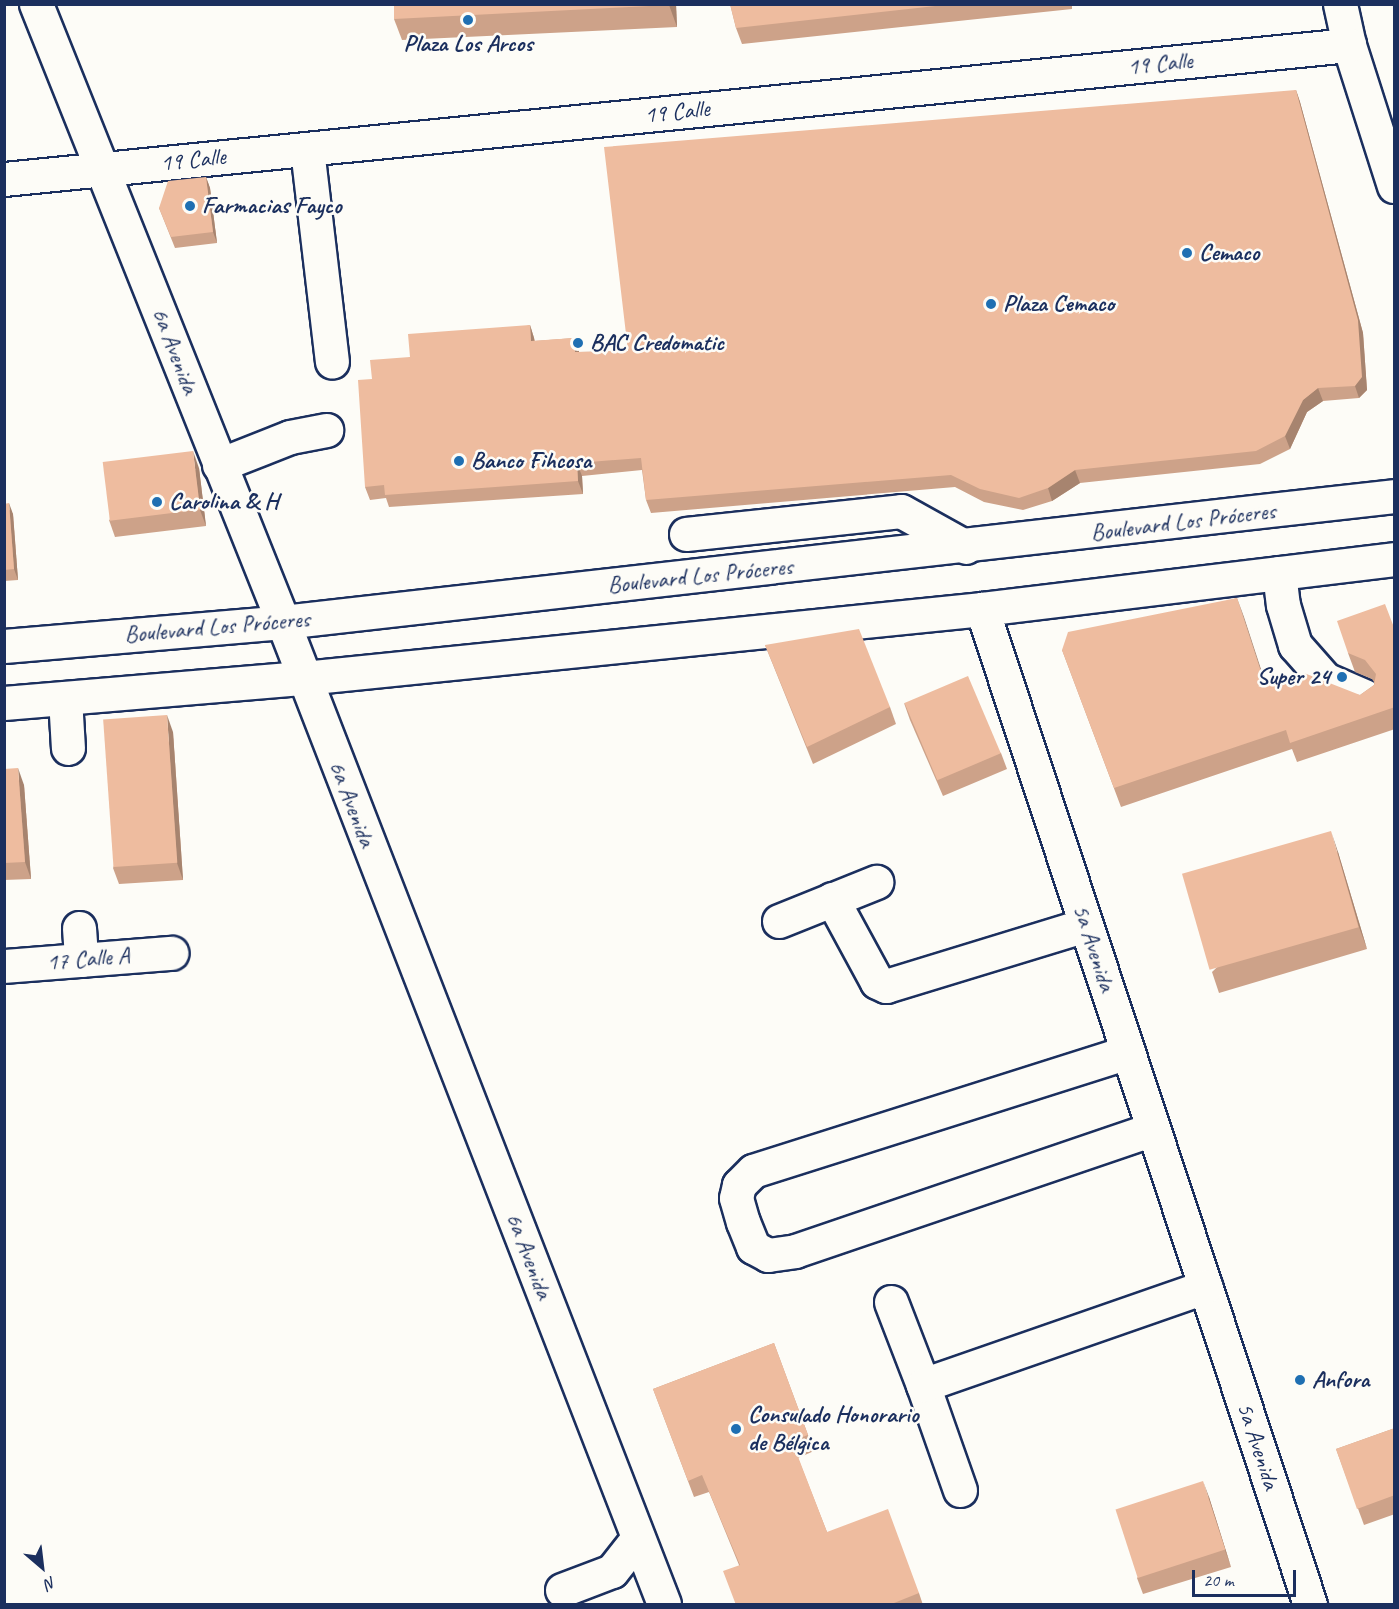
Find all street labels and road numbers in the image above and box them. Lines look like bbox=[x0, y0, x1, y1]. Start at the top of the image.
street label: 19 Calle bbox=[1126, 46, 1194, 82]
street label: 19 Calle bbox=[643, 94, 711, 130]
street label: 19 Calle bbox=[159, 142, 227, 178]
street label: 6a Avenida bbox=[146, 304, 204, 398]
street label: Boulevard Los Próceres bbox=[1089, 496, 1277, 548]
street label: Boulevard Los Próceres bbox=[606, 552, 794, 600]
street label: Boulevard Los Próceres bbox=[123, 605, 311, 649]
street label: 6a Avenida bbox=[323, 757, 381, 851]
street label: 5a Avenida bbox=[1067, 901, 1121, 995]
street label: 17 Calle A bbox=[45, 941, 131, 977]
street label: 6a Avenida bbox=[500, 1209, 558, 1303]
street label: 5a Avenida bbox=[1231, 1399, 1285, 1493]

